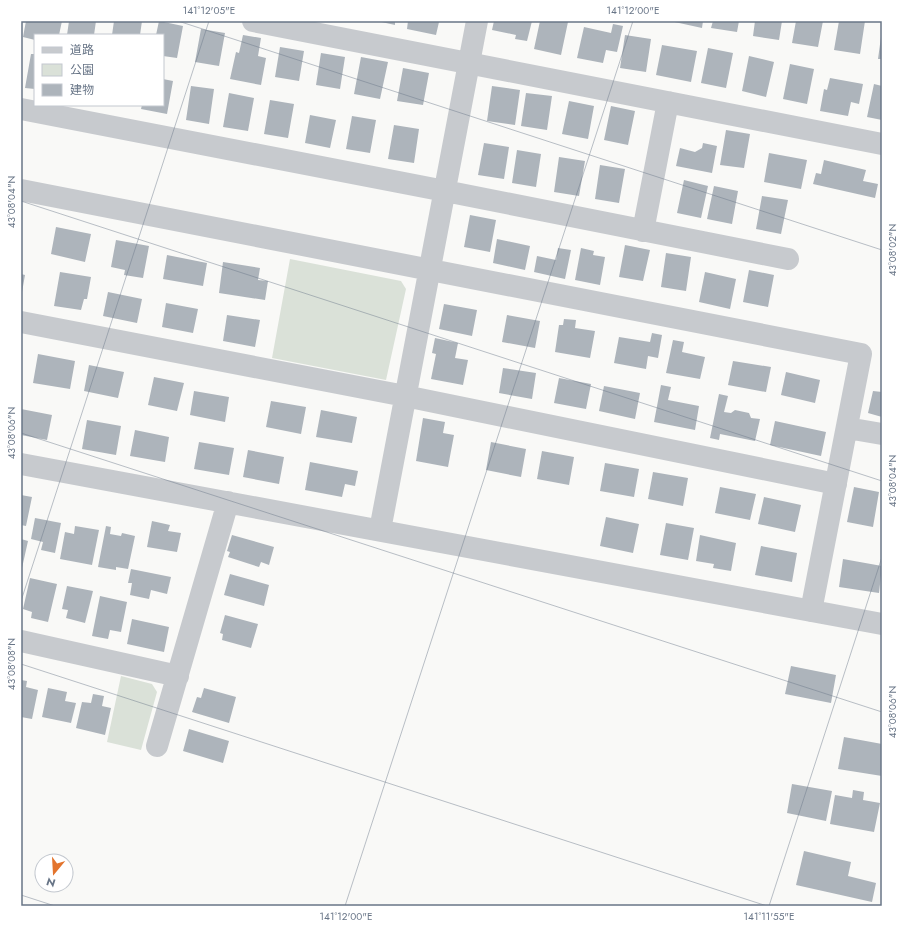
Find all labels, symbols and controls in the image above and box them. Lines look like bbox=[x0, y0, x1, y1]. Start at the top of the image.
text: 141°12'05"E bbox=[183, 3, 235, 18]
text: 141°12'00"E bbox=[607, 3, 659, 18]
legend bbox=[34, 34, 164, 106]
text: 道路 bbox=[70, 41, 94, 59]
text: 公園 bbox=[70, 61, 94, 79]
text: 建物 bbox=[70, 81, 94, 99]
text: 43°08'04"N bbox=[4, 176, 19, 228]
text: 43°08'02"N bbox=[885, 224, 900, 276]
text: 43°08'06"N bbox=[4, 407, 19, 459]
text: 43°08'04"N bbox=[885, 455, 900, 507]
text: 43°08'08"N bbox=[4, 638, 19, 690]
text: 43°08'06"N bbox=[885, 686, 900, 738]
north arrow bbox=[34, 853, 74, 893]
text: N bbox=[44, 874, 58, 891]
text: 141°12'00"E bbox=[320, 909, 372, 924]
text: 141°11'55"E bbox=[744, 909, 794, 924]

